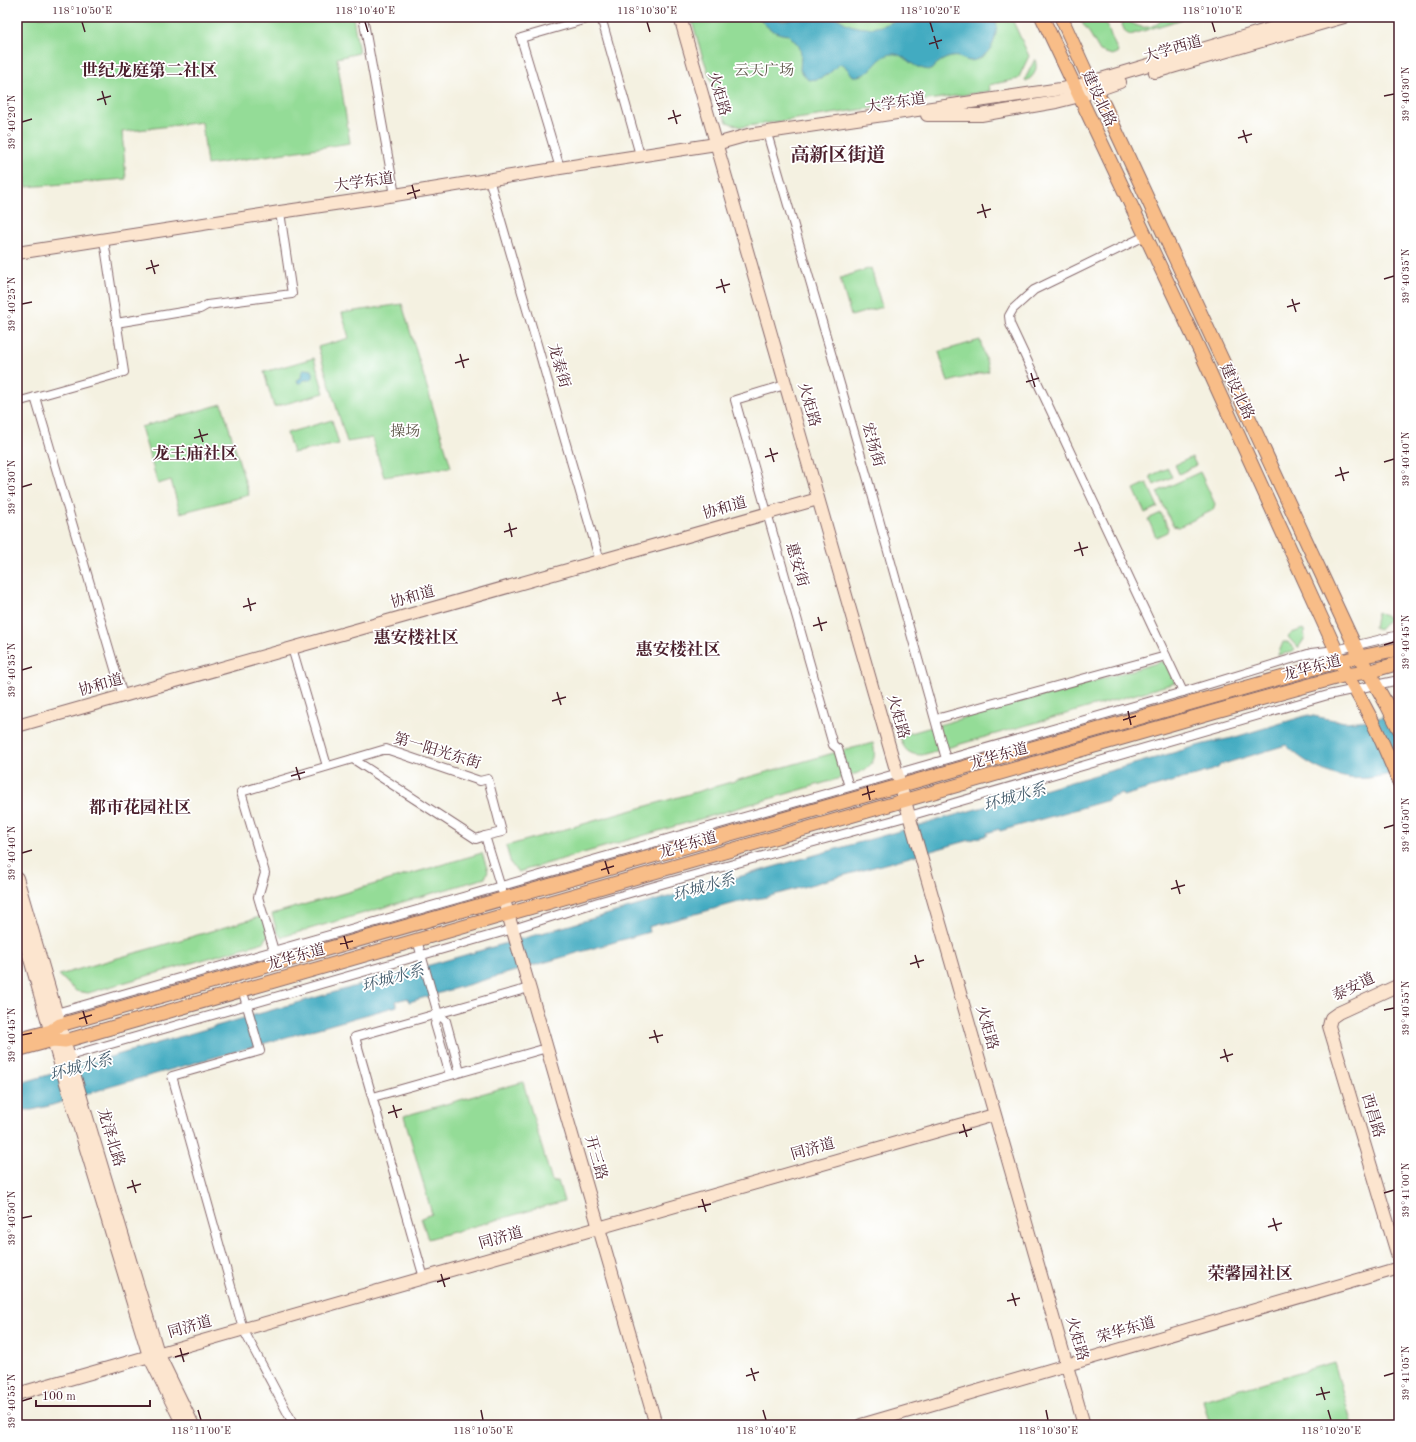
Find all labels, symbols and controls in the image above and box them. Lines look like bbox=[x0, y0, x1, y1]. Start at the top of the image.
text: 118°10'50"E bbox=[52, 6, 112, 16]
text: 118°10'40"E bbox=[335, 6, 395, 16]
text: 118°10'30"E bbox=[617, 6, 677, 16]
text: 118°10'20"E bbox=[900, 6, 960, 16]
text: 118°10'10"E bbox=[1182, 6, 1242, 16]
street label: 大学西道 bbox=[1142, 33, 1204, 65]
district label: 世纪龙庭第二社区 bbox=[81, 61, 217, 80]
park label: 云天广场 bbox=[734, 62, 794, 79]
text: 39°40'30"N bbox=[1401, 66, 1411, 121]
street label: 建设北路 bbox=[1079, 68, 1119, 129]
street label: 火炬路 bbox=[705, 70, 733, 118]
street label: 大学东道 bbox=[865, 90, 927, 116]
text: 39°40'20"N bbox=[7, 94, 17, 149]
district label: 高新区街道 bbox=[790, 144, 886, 166]
street label: 大学东道 bbox=[333, 169, 395, 195]
text: 39°40'35"N bbox=[1401, 248, 1411, 303]
text: 39°40'25"N bbox=[7, 276, 17, 331]
street label: 龙泰街 bbox=[545, 342, 573, 390]
street label: 建设北路 bbox=[1217, 361, 1257, 422]
street label: 火炬路 bbox=[795, 381, 823, 429]
street label: 宏扬街 bbox=[859, 421, 887, 469]
park label: 操场 bbox=[390, 423, 420, 440]
text: 39°40'40"N bbox=[1401, 431, 1411, 486]
district label: 龙王庙社区 bbox=[153, 444, 238, 463]
text: 39°40'30"N bbox=[7, 459, 17, 514]
street label: 协和道 bbox=[701, 494, 749, 522]
street label: 惠安街 bbox=[783, 541, 811, 589]
street label: 协和道 bbox=[389, 583, 437, 611]
text: 39°40'45"N bbox=[1401, 614, 1411, 669]
district label: 惠安楼社区 bbox=[374, 628, 459, 647]
district label: 惠安楼社区 bbox=[636, 640, 721, 659]
text: 39°40'35"N bbox=[7, 642, 17, 697]
street label: 龙华东道 bbox=[1281, 652, 1343, 684]
street label: 协和道 bbox=[77, 671, 125, 699]
street label: 火炬路 bbox=[884, 693, 912, 741]
street label: 第一阳光东街 bbox=[392, 730, 483, 772]
street label: 龙华东道 bbox=[968, 740, 1030, 772]
water label: 环城水系 bbox=[981, 779, 1050, 815]
text: 39°40'50"N bbox=[1401, 797, 1411, 852]
district label: 都市花园社区 bbox=[89, 798, 191, 817]
text: 39°40'40"N bbox=[7, 825, 17, 880]
street label: 龙华东道 bbox=[657, 829, 719, 861]
water label: 环城水系 bbox=[670, 869, 739, 905]
street label: 龙华东道 bbox=[265, 941, 327, 973]
water label: 环城水系 bbox=[359, 960, 428, 996]
street label: 泰安道 bbox=[1330, 970, 1378, 1005]
text: 39°40'55"N bbox=[1401, 980, 1411, 1035]
street label: 火炬路 bbox=[973, 1004, 1001, 1052]
text: 39°40'45"N bbox=[7, 1007, 17, 1062]
water label: 环城水系 bbox=[47, 1050, 116, 1084]
street label: 西昌路 bbox=[1358, 1092, 1388, 1140]
street label: 龙泽北路 bbox=[94, 1107, 128, 1169]
street label: 开三路 bbox=[582, 1134, 610, 1182]
street label: 同济道 bbox=[789, 1135, 837, 1163]
text: 39°41'00"N bbox=[1401, 1162, 1411, 1217]
text: 39°40'50"N bbox=[7, 1190, 17, 1245]
street label: 同济道 bbox=[477, 1224, 525, 1252]
district label: 荣馨园社区 bbox=[1208, 1264, 1293, 1283]
street label: 同济道 bbox=[166, 1313, 214, 1341]
street label: 荣华东道 bbox=[1095, 1314, 1157, 1346]
street label: 火炬路 bbox=[1063, 1315, 1091, 1363]
text: 39°41'05"N bbox=[1401, 1345, 1411, 1400]
text: 39°40'55"N bbox=[7, 1373, 17, 1428]
scale bar bbox=[36, 1382, 150, 1408]
text: 100 m bbox=[42, 1391, 76, 1403]
text: 118°11'00"E bbox=[171, 1426, 231, 1436]
text: 118°10'50"E bbox=[453, 1426, 513, 1436]
text: 118°10'40"E bbox=[736, 1426, 796, 1436]
text: 118°10'30"E bbox=[1018, 1426, 1078, 1436]
text: 118°10'20"E bbox=[1301, 1426, 1361, 1436]

